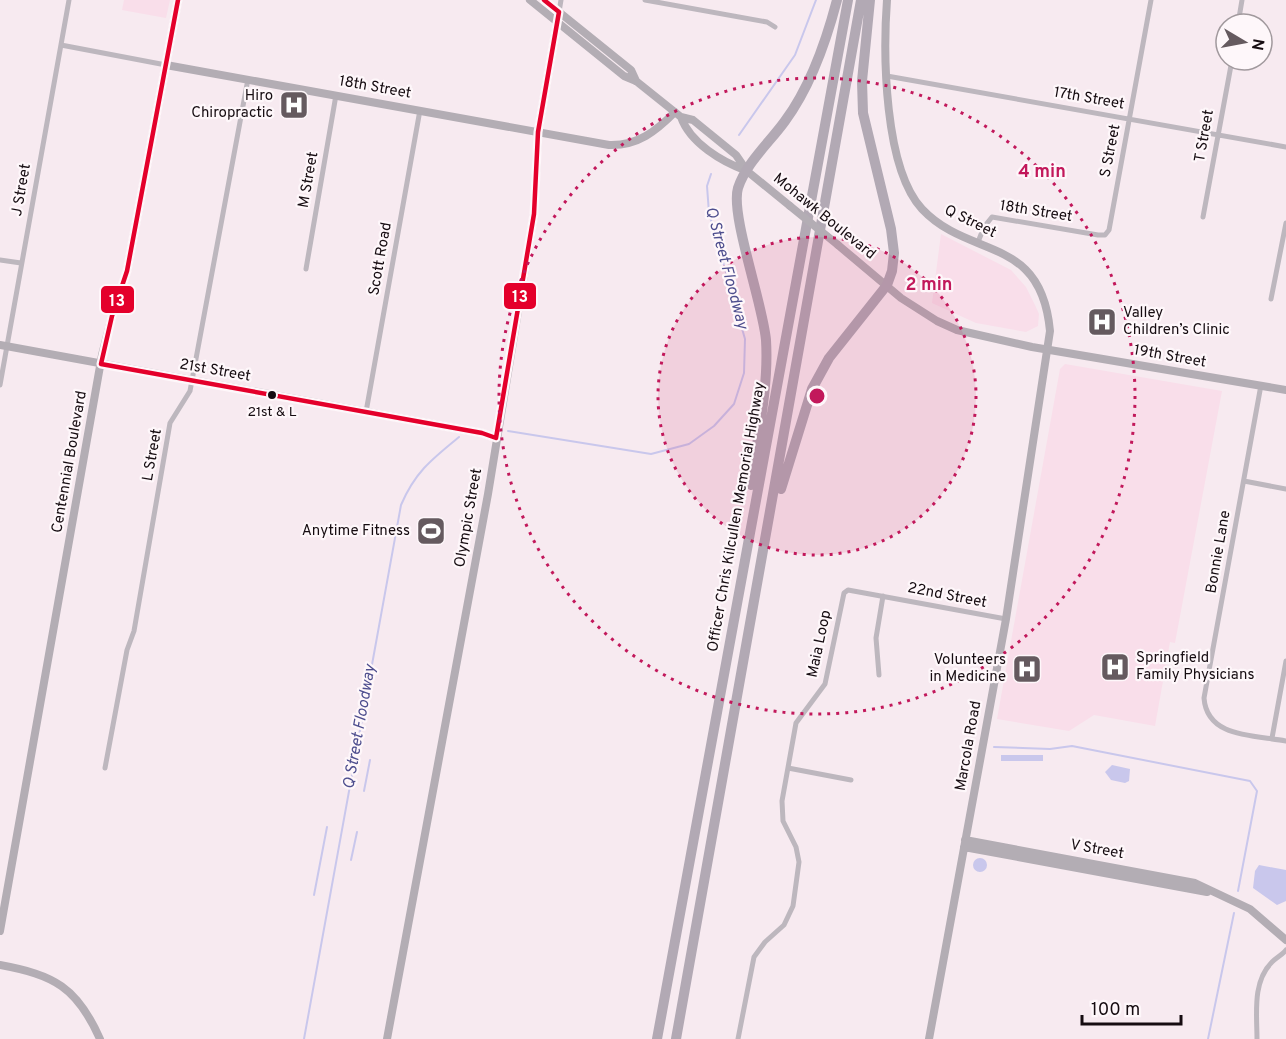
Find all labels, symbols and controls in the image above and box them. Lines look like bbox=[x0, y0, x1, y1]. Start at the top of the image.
north arrow bbox=[1214, 12, 1274, 72]
text: N bbox=[1246, 37, 1268, 52]
street label: 18th Street bbox=[337, 72, 413, 104]
street label: 17th Street bbox=[1052, 83, 1126, 115]
place label: Hiro Chiropractic bbox=[191, 87, 273, 123]
hospital icon: Hiro Chiropractic bbox=[278, 89, 310, 121]
street label: T Street bbox=[1191, 108, 1219, 164]
street label: S Street bbox=[1097, 123, 1125, 179]
street label: M Street bbox=[295, 150, 323, 210]
text: 4 min bbox=[1018, 161, 1066, 184]
street label: J Street bbox=[8, 162, 36, 218]
street label: Mohawk Boulevard bbox=[769, 170, 879, 264]
street label: 18th Street bbox=[998, 197, 1074, 227]
street label: Q Street bbox=[941, 201, 999, 243]
water label: Q Street Floodway bbox=[700, 205, 752, 333]
street label: Scott Road bbox=[365, 221, 397, 297]
text: 2 min bbox=[905, 274, 953, 297]
line badge: 13 bbox=[503, 282, 537, 310]
line badge: 13 bbox=[100, 285, 135, 314]
text: 13 bbox=[512, 288, 528, 308]
text: 13 bbox=[109, 292, 125, 312]
place label: Valley Children’s Clinic bbox=[1123, 304, 1230, 340]
hospital icon: Valley Children’s Clinic bbox=[1086, 306, 1118, 338]
street label: 19th Street bbox=[1132, 341, 1208, 373]
street label: 21st Street bbox=[178, 355, 252, 387]
street label: Officer Chris Kilcullen Memorial Highway bbox=[704, 380, 770, 654]
centre of rings bbox=[807, 386, 827, 406]
street label: Centennial Boulevard bbox=[48, 389, 92, 535]
marker: 21st & L bbox=[266, 389, 278, 401]
place label: 21st & L bbox=[247, 404, 297, 421]
street label: L Street bbox=[139, 427, 167, 483]
street label: Olympic Street bbox=[451, 467, 487, 569]
street label: Bonnie Lane bbox=[1202, 509, 1236, 595]
sports icon: Anytime Fitness bbox=[415, 515, 447, 547]
place label: Anytime Fitness bbox=[302, 522, 410, 541]
street label: 22nd Street bbox=[906, 579, 988, 613]
street label: Maia Loop bbox=[804, 609, 836, 679]
place label: Springfield Family Physicians bbox=[1136, 649, 1254, 685]
place label: Volunteers in Medicine bbox=[930, 651, 1006, 687]
hospital icon: Springfield Family Physicians bbox=[1099, 651, 1131, 683]
hospital icon: Volunteers in Medicine bbox=[1011, 653, 1043, 685]
water label: Q Street Floodway bbox=[339, 662, 381, 791]
street label: Marcola Road bbox=[952, 699, 986, 793]
street label: V Street bbox=[1069, 836, 1125, 864]
scale bar bbox=[1082, 988, 1181, 1026]
text: 100 m bbox=[1091, 999, 1140, 1022]

